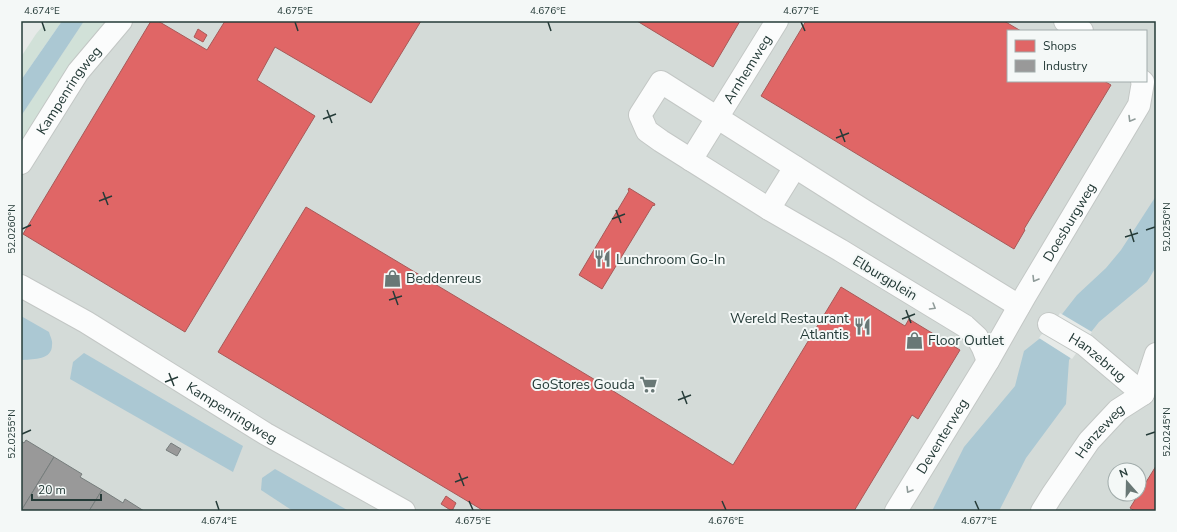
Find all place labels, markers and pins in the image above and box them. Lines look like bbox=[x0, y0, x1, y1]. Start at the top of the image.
restaurant icon: Lunchroom Go-In bbox=[593, 249, 613, 269]
place label: Lunchroom Go-In bbox=[616, 250, 725, 269]
shop icon: Beddenreus bbox=[383, 268, 403, 288]
place label: Beddenreus bbox=[406, 269, 482, 288]
place label: Wereld Restaurant Atlantis bbox=[730, 309, 849, 344]
restaurant icon: Wereld Restaurant Atlantis bbox=[852, 316, 872, 336]
shop icon: Floor Outlet bbox=[905, 330, 925, 350]
place label: Floor Outlet bbox=[928, 331, 1004, 350]
supermarket icon: GoStores Gouda bbox=[638, 374, 658, 394]
place label: GoStores Gouda bbox=[532, 375, 635, 394]

